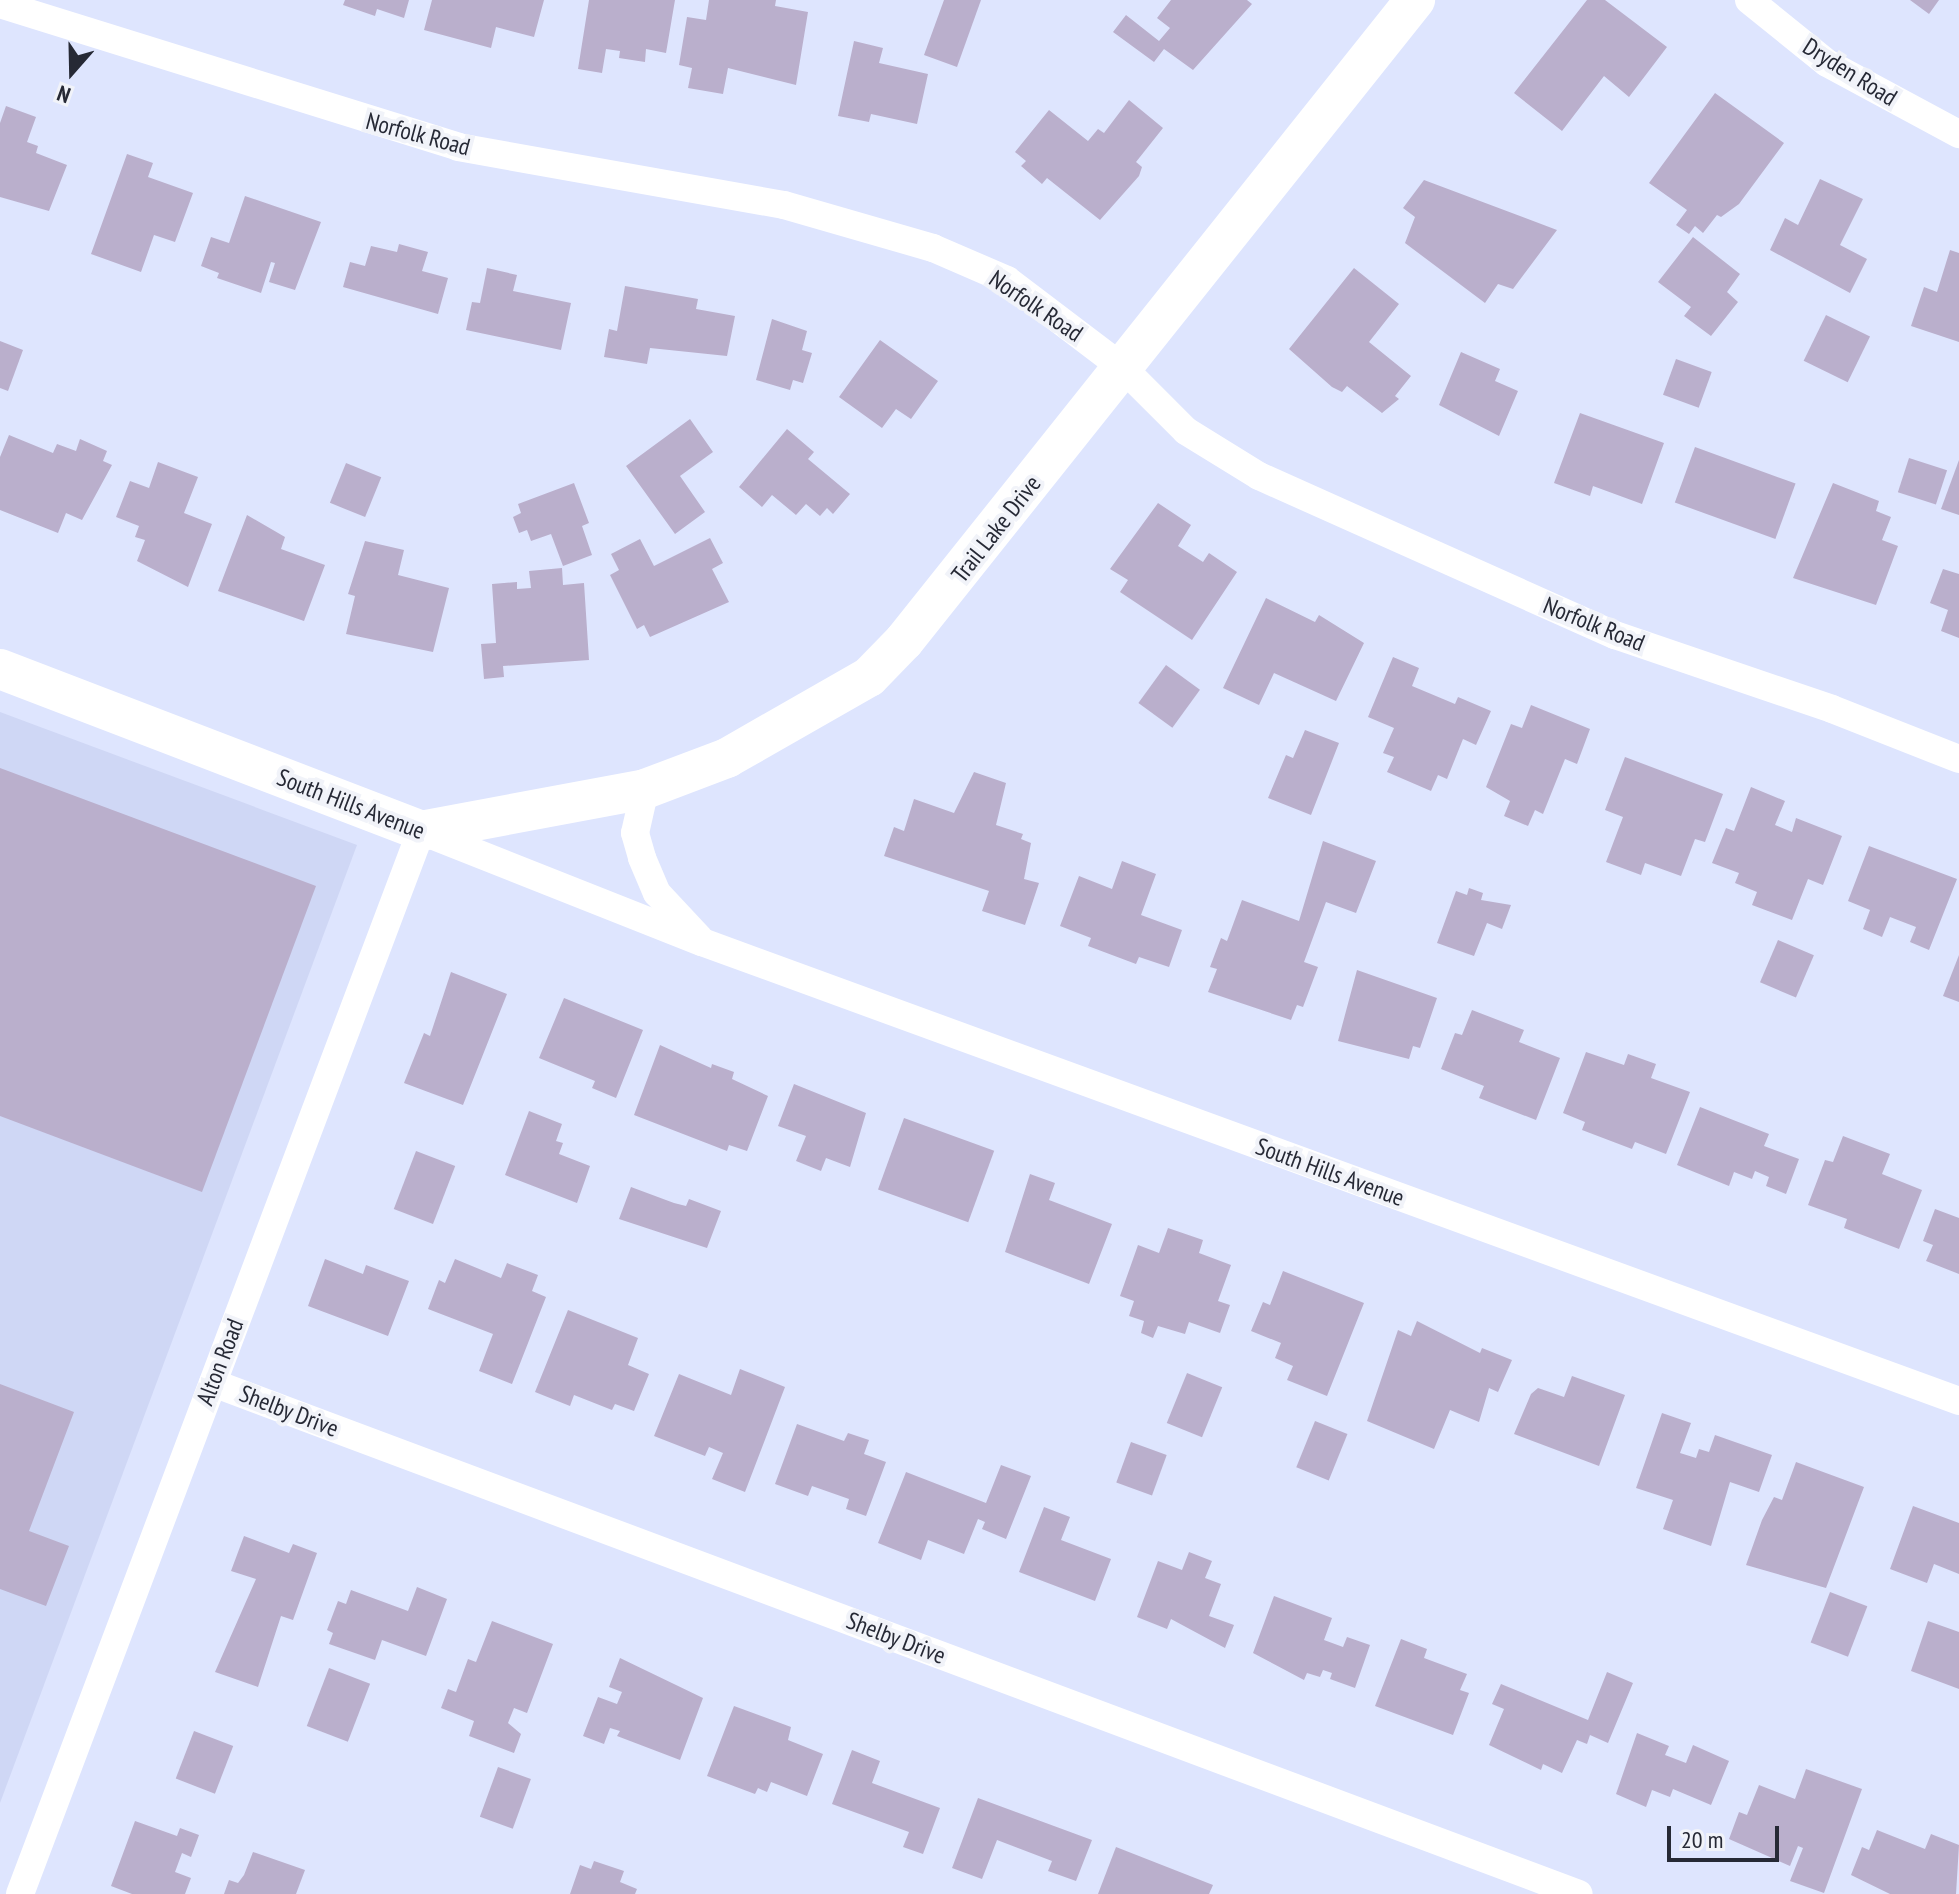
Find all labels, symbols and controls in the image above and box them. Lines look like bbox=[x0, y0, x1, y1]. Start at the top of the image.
north arrow bbox=[32, 32, 112, 112]
street label: Dryden Road bbox=[1798, 32, 1902, 112]
text: N bbox=[53, 79, 74, 110]
street label: Norfolk Road bbox=[363, 106, 473, 162]
street label: Norfolk Road bbox=[984, 264, 1088, 348]
street label: Trail Lake Drive bbox=[945, 470, 1047, 588]
street label: Norfolk Road bbox=[1539, 591, 1649, 657]
street label: South Hills Avenue bbox=[273, 763, 429, 845]
street label: South Hills Avenue bbox=[1252, 1132, 1408, 1212]
street label: Alton Road bbox=[190, 1315, 250, 1409]
street label: Shelby Drive bbox=[235, 1379, 343, 1443]
street label: Shelby Drive bbox=[842, 1606, 950, 1670]
scale bar bbox=[1671, 1810, 1783, 1860]
text: 20 m bbox=[1681, 1824, 1723, 1855]

